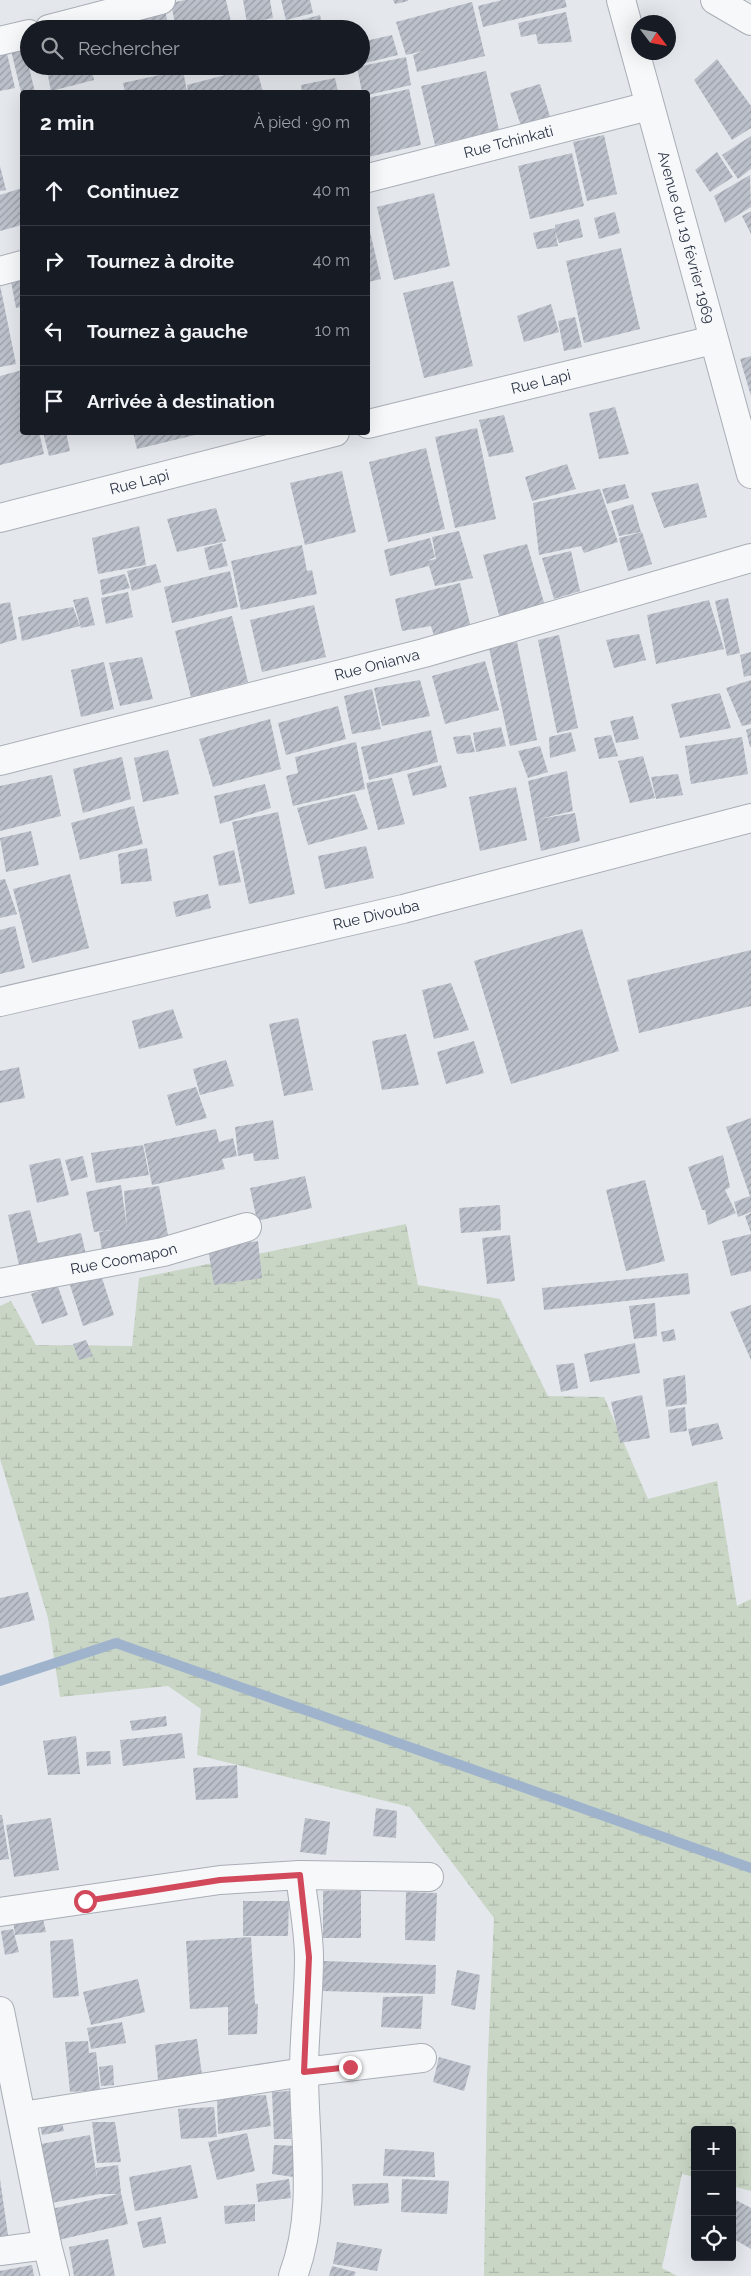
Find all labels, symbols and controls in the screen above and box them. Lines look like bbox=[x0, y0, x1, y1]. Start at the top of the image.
north arrow bbox=[631, 15, 676, 60]
search box bbox=[20, 20, 370, 75]
icon: search bbox=[38, 34, 66, 62]
text: Rechercher bbox=[78, 37, 180, 59]
text: 2 min bbox=[40, 110, 94, 135]
text: À pied · 90 m bbox=[254, 113, 350, 132]
street label: Rue Tchinkati bbox=[462, 122, 555, 162]
street label: Avenue du 19 février 1969 bbox=[654, 149, 718, 326]
icon: ahead bbox=[40, 177, 68, 205]
text: Continuez bbox=[87, 180, 179, 202]
text: 40 m bbox=[313, 181, 350, 200]
icon: right bbox=[40, 247, 68, 275]
text: Tournez à droite bbox=[87, 250, 234, 272]
text: 40 m bbox=[313, 251, 350, 270]
icon: left bbox=[40, 317, 68, 345]
text: Tournez à gauche bbox=[87, 320, 248, 342]
text: 10 m bbox=[315, 321, 350, 340]
street label: Rue Lapi bbox=[509, 366, 573, 398]
icon: arrive bbox=[40, 387, 68, 415]
text: Arrivée à destination bbox=[87, 390, 275, 412]
street label: Rue Lapi bbox=[108, 466, 171, 498]
street label: Rue Onianva bbox=[332, 645, 421, 684]
street label: Rue Divouba bbox=[331, 896, 421, 934]
street label: Rue Coomapon bbox=[69, 1239, 179, 1278]
route start bbox=[74, 1890, 97, 1913]
route end bbox=[339, 2056, 362, 2079]
map controls bbox=[691, 2126, 736, 2261]
button: + bbox=[691, 2126, 736, 2171]
button: − bbox=[691, 2171, 736, 2216]
button: locate bbox=[691, 2216, 736, 2261]

